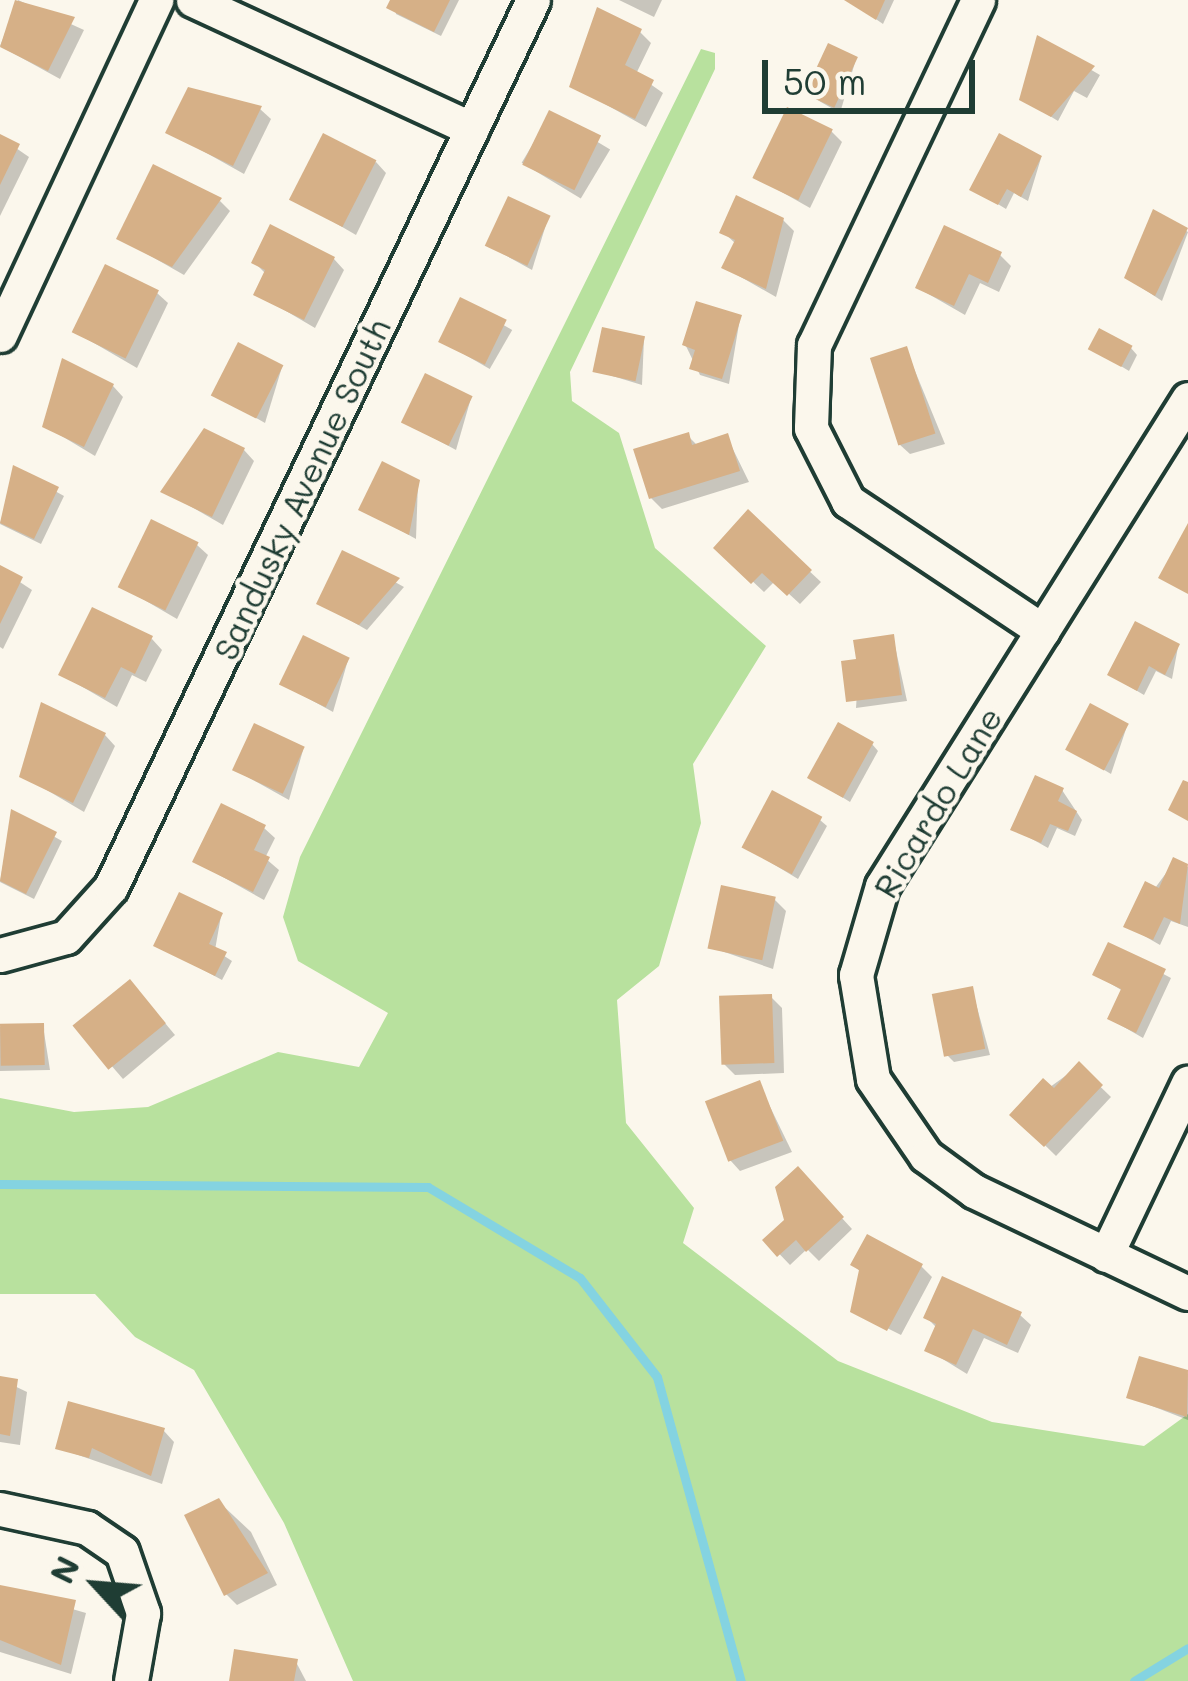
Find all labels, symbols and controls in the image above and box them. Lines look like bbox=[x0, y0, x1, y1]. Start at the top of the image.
scale bar bbox=[768, 36, 981, 110]
text: 50 m bbox=[783, 57, 866, 104]
street label: Sandusky Avenue South bbox=[204, 312, 398, 666]
street label: Ricardo Lane bbox=[865, 699, 1009, 905]
north arrow bbox=[36, 1525, 156, 1645]
text: N bbox=[38, 1548, 88, 1590]

